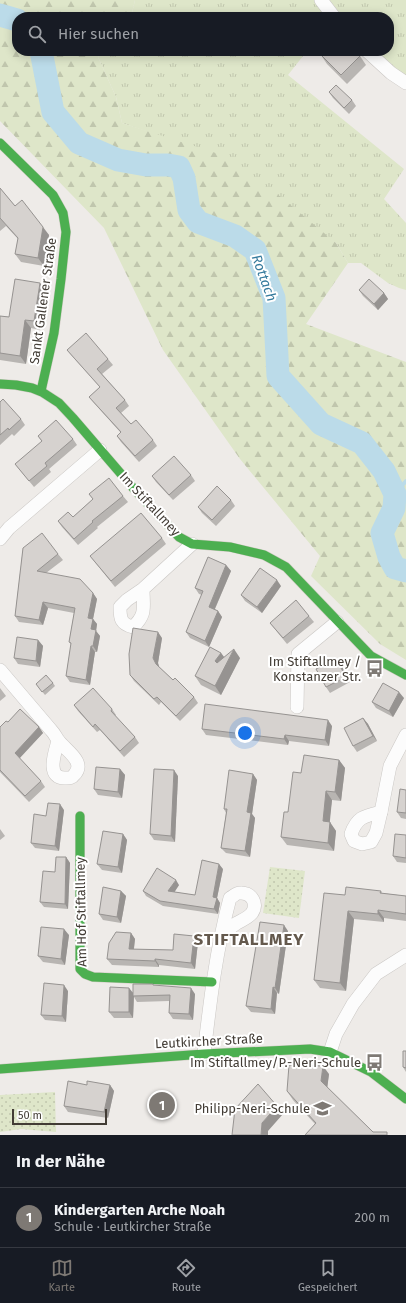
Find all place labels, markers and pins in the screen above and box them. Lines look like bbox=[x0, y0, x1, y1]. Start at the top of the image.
place label: Im Stiftallmey / Konstanzer Str. bbox=[269, 654, 361, 684]
bus stop icon: Im Stiftallmey / Konstanzer Str. bbox=[364, 658, 384, 678]
bus stop icon: Im Stiftallmey/P.-Neri-Schule bbox=[364, 1052, 384, 1072]
place label: Im Stiftallmey/P.-Neri-Schule bbox=[190, 1055, 361, 1070]
pin: 1 bbox=[149, 1090, 175, 1120]
school or university icon: Philipp-Neri-Schule bbox=[313, 1098, 333, 1118]
place label: Philipp-Neri-Schule bbox=[195, 1101, 310, 1116]

